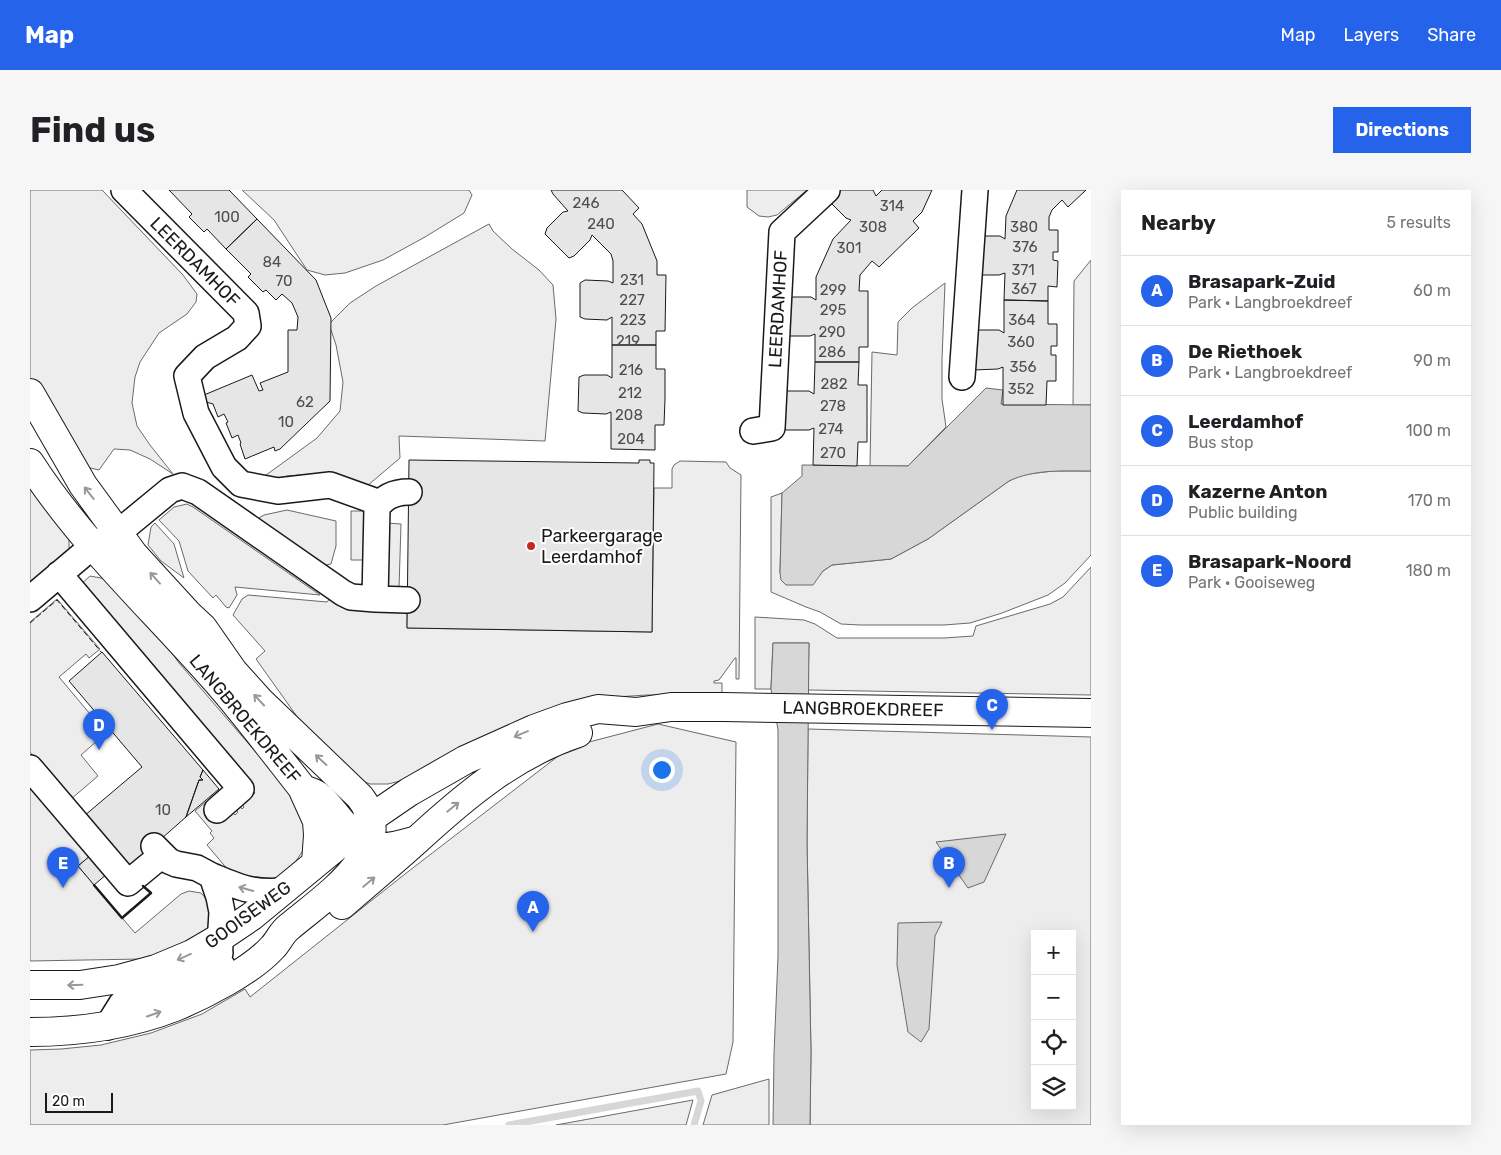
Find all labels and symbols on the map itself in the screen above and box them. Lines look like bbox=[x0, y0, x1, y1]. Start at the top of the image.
house number: 246 bbox=[572, 194, 600, 212]
house number: 314 bbox=[880, 197, 904, 215]
house number: 100 bbox=[214, 208, 240, 226]
street label: LEERDAMHOF bbox=[146, 213, 244, 311]
house number: 240 bbox=[587, 215, 615, 233]
house number: 308 bbox=[859, 218, 887, 236]
house number: 380 bbox=[1010, 218, 1038, 236]
house number: 376 bbox=[1012, 238, 1038, 256]
house number: 301 bbox=[837, 239, 861, 257]
street label: LEERDAMHOF bbox=[764, 250, 792, 368]
house number: 84 bbox=[263, 253, 281, 271]
house number: 371 bbox=[1011, 261, 1035, 279]
house number: 231 bbox=[620, 271, 644, 289]
house number: 70 bbox=[275, 272, 293, 290]
house number: 367 bbox=[1011, 280, 1037, 298]
house number: 299 bbox=[820, 281, 846, 299]
house number: 227 bbox=[619, 291, 645, 309]
house number: 295 bbox=[820, 301, 846, 319]
house number: 223 bbox=[620, 311, 646, 329]
house number: 364 bbox=[1008, 311, 1036, 329]
house number: 290 bbox=[818, 323, 846, 341]
house number: 219 bbox=[616, 332, 640, 350]
house number: 360 bbox=[1007, 333, 1035, 351]
house number: 286 bbox=[818, 343, 846, 361]
house number: 356 bbox=[1010, 358, 1036, 376]
house number: 216 bbox=[619, 361, 643, 379]
house number: 282 bbox=[820, 375, 848, 393]
house number: 352 bbox=[1008, 380, 1035, 398]
house number: 212 bbox=[618, 384, 642, 402]
house number: 62 bbox=[296, 393, 314, 411]
house number: 278 bbox=[820, 397, 846, 415]
house number: 208 bbox=[615, 406, 643, 424]
house number: 10 bbox=[278, 413, 294, 431]
house number: 274 bbox=[818, 420, 844, 438]
house number: 204 bbox=[617, 430, 645, 448]
house number: 270 bbox=[820, 444, 846, 462]
one-way arrow bbox=[83, 487, 94, 500]
place label: Parkeergarage Leerdamhof bbox=[541, 525, 663, 568]
marker: Parkeergarage Leerdamhof bbox=[525, 540, 537, 552]
one-way arrow bbox=[149, 572, 161, 585]
street label: LANGBROEKDREEF bbox=[185, 650, 305, 788]
pin: C bbox=[976, 689, 1008, 730]
one-way arrow bbox=[253, 694, 265, 706]
street label: LANGBROEKDREEF bbox=[782, 697, 944, 721]
pin: D bbox=[83, 709, 115, 750]
one-way arrow bbox=[514, 730, 529, 740]
one-way arrow bbox=[315, 754, 328, 766]
your location bbox=[649, 757, 675, 783]
house number: 10 bbox=[155, 801, 171, 819]
one-way arrow bbox=[447, 801, 460, 812]
pin: E bbox=[47, 847, 79, 888]
pin: B bbox=[933, 847, 965, 888]
street label: GOOISEWEG bbox=[201, 876, 295, 954]
one-way arrow bbox=[362, 877, 375, 888]
one-way arrow bbox=[239, 884, 255, 893]
pin: A bbox=[517, 891, 549, 932]
one-way arrow bbox=[177, 953, 192, 963]
one-way arrow bbox=[67, 980, 83, 989]
one-way arrow bbox=[146, 1009, 162, 1018]
scale bar bbox=[45, 1090, 112, 1113]

